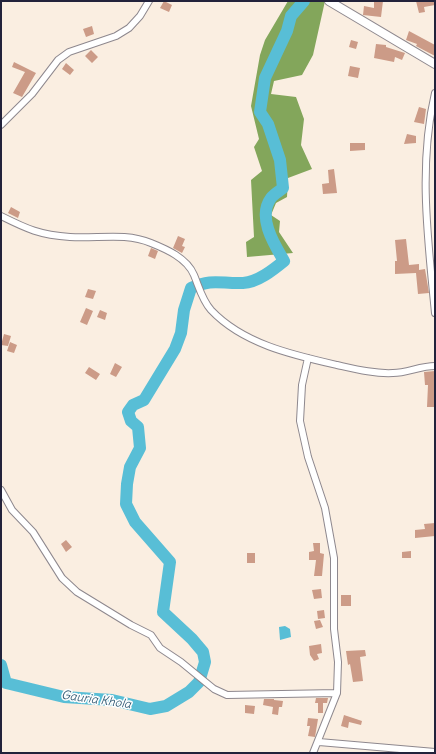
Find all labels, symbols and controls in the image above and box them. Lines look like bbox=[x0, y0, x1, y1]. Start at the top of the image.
water label: Gauria Khola bbox=[60, 688, 132, 712]

